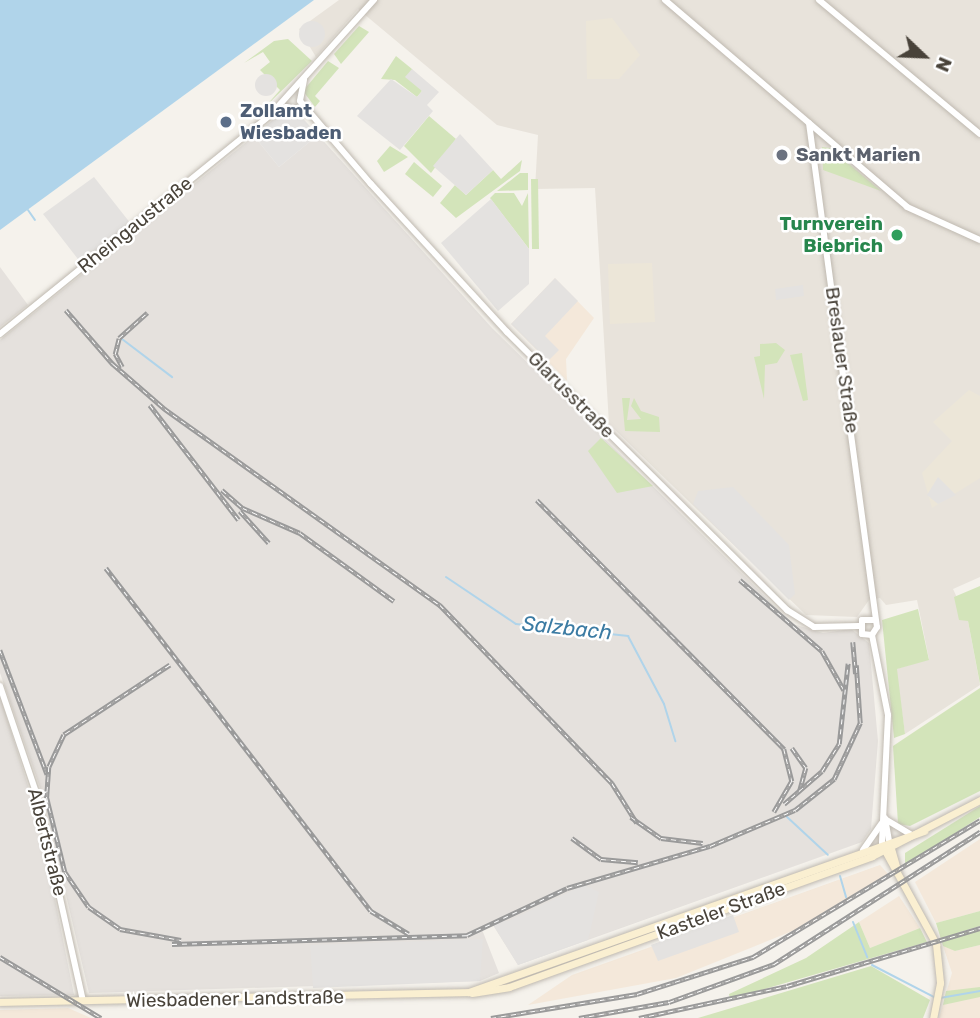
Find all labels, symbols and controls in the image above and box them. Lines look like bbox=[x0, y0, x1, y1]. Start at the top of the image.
north arrow bbox=[889, 21, 959, 91]
text: N bbox=[931, 54, 957, 75]
place label: Zollamt Wiesbaden bbox=[240, 100, 342, 144]
marker: Zollamt Wiesbaden bbox=[218, 114, 234, 130]
place label: Sankt Marien bbox=[796, 144, 921, 166]
marker: Sankt Marien bbox=[774, 147, 790, 163]
street label: Rheingaustraße bbox=[73, 172, 197, 278]
place label: Turnverein Biebrich bbox=[780, 213, 883, 257]
marker: Turnverein Biebrich bbox=[889, 227, 905, 243]
street label: Breslauer Straße bbox=[820, 285, 864, 435]
street label: Glarusstraße bbox=[523, 347, 619, 443]
water label: Salzbach bbox=[521, 611, 613, 645]
street label: Albertstraße bbox=[23, 786, 71, 898]
street label: Kasteler Straße bbox=[654, 877, 788, 945]
street label: Wiesbadener Landstraße bbox=[126, 986, 344, 1012]

